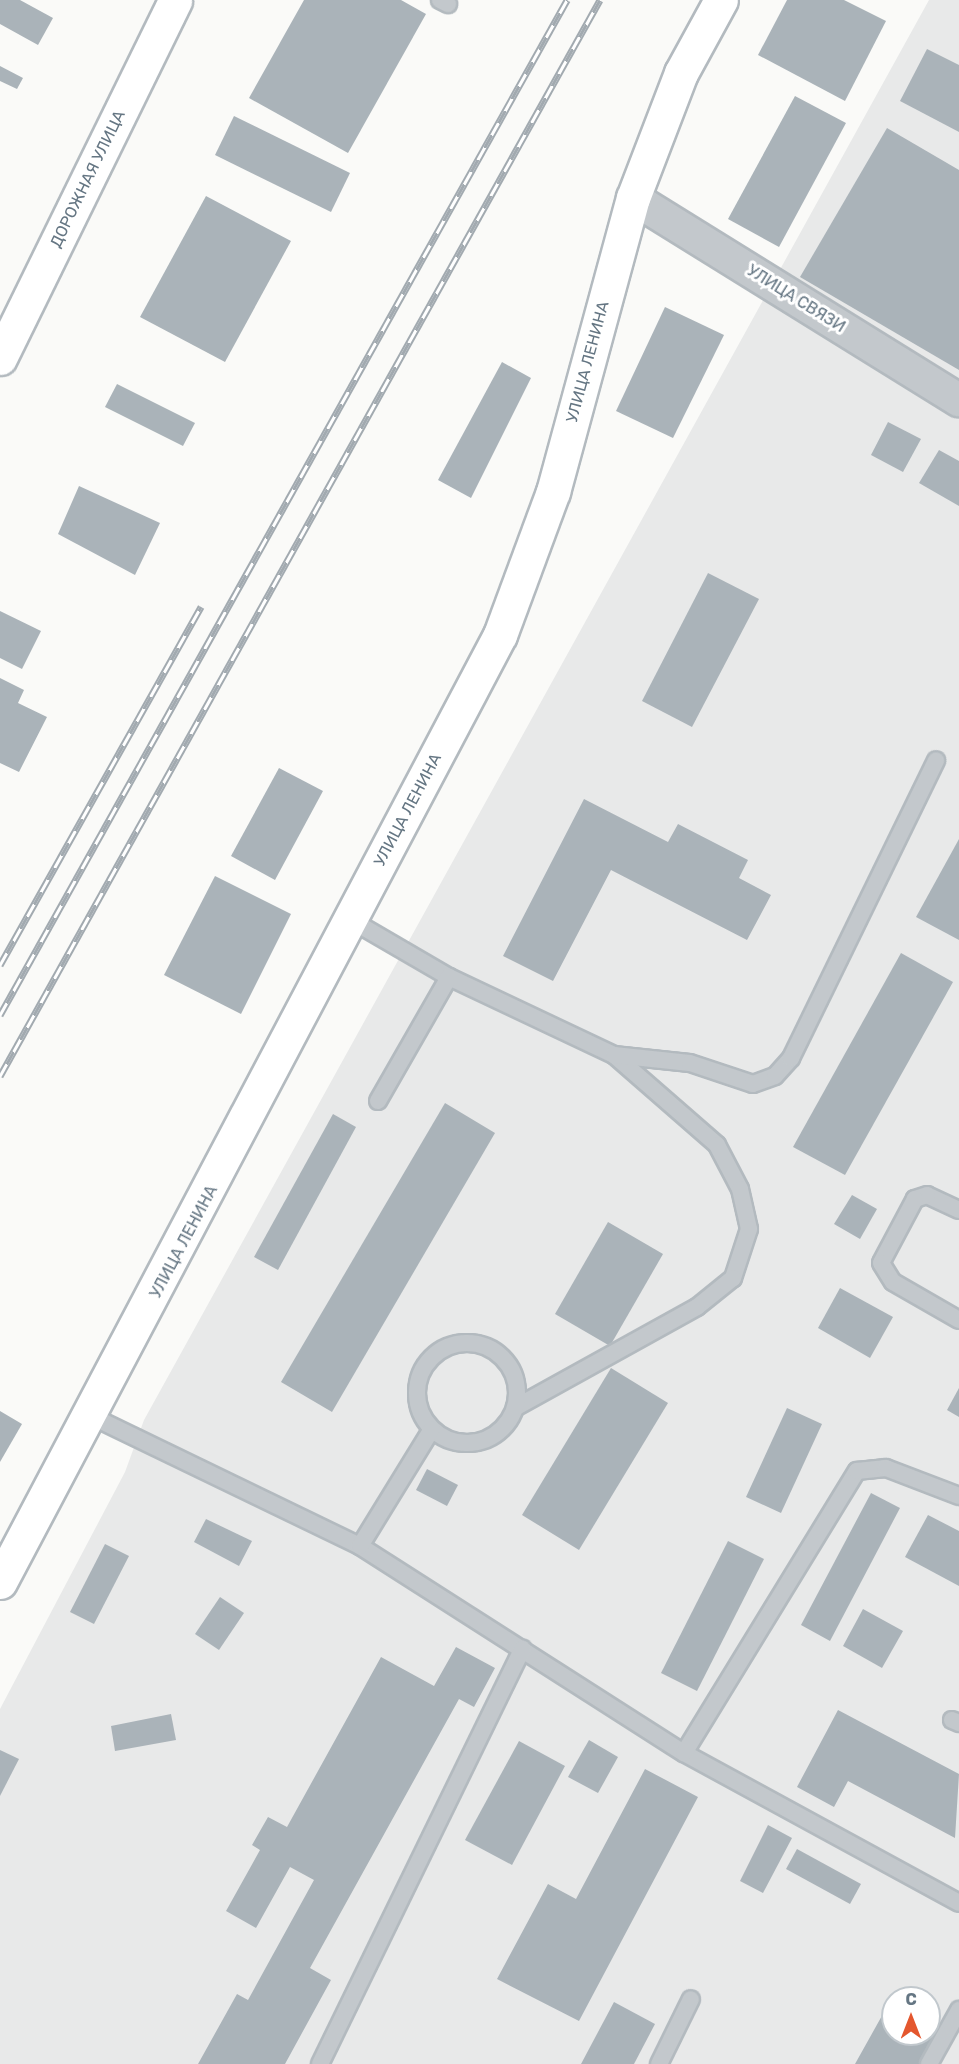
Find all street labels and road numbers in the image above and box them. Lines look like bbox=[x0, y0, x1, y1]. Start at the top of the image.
street label: ДОРОЖНАЯ УЛИЦА bbox=[46, 107, 130, 251]
street label: УЛИЦА СВЯЗИ bbox=[743, 261, 849, 337]
street label: УЛИЦА ЛЕНИНА bbox=[563, 299, 613, 425]
street label: УЛИЦА ЛЕНИНА bbox=[370, 750, 446, 870]
street label: УЛИЦА ЛЕНИНА bbox=[146, 1182, 222, 1302]

